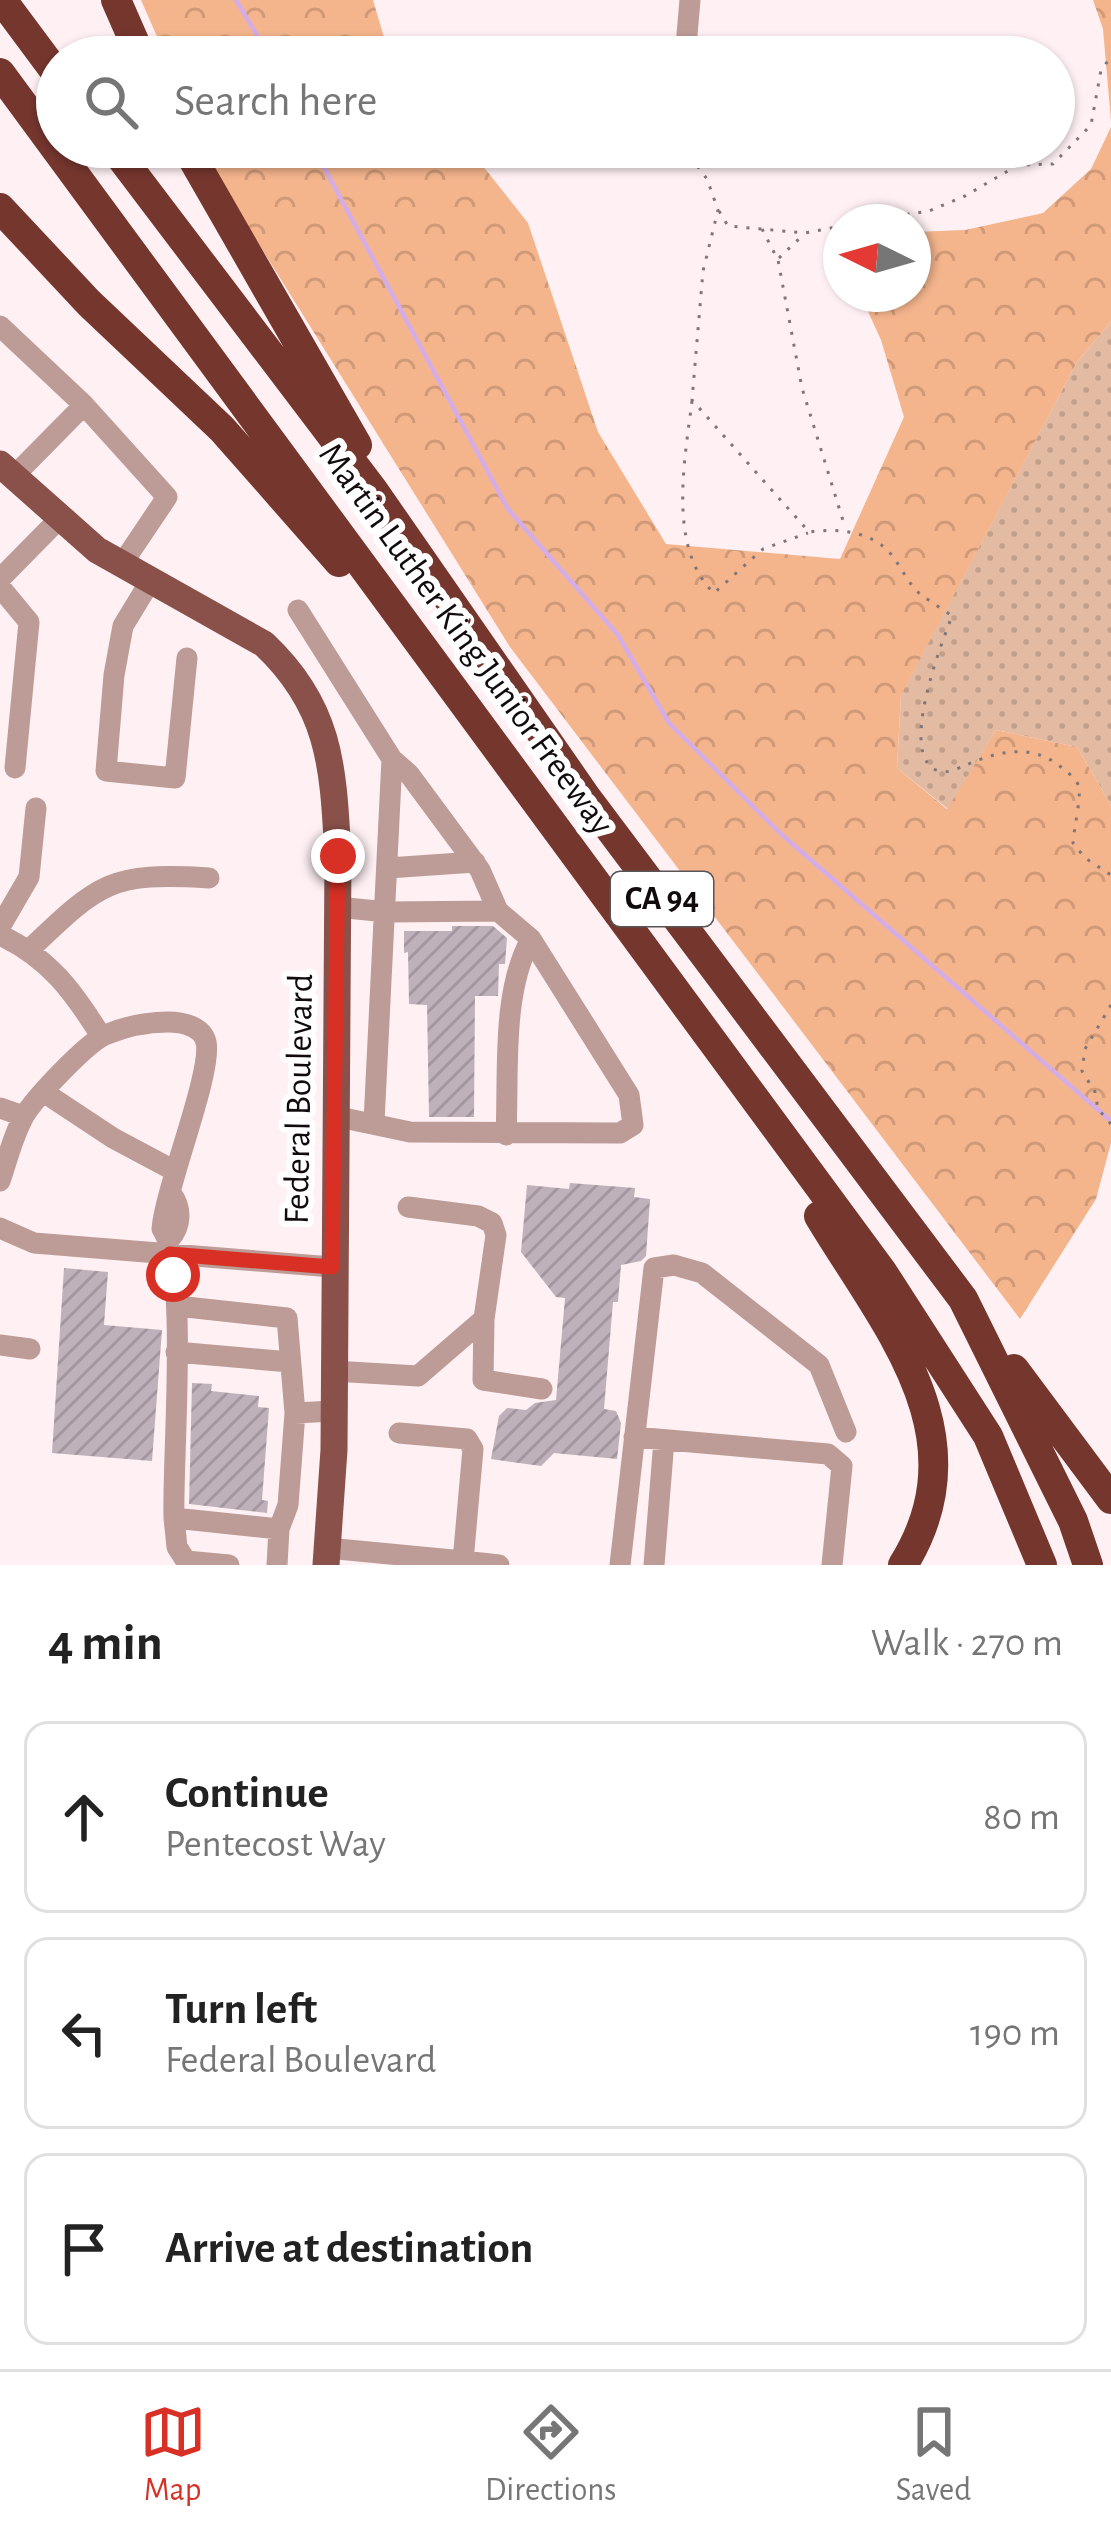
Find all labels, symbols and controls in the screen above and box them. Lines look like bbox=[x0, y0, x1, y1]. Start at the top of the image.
search box bbox=[36, 36, 1075, 168]
icon: search bbox=[78, 69, 144, 135]
text: Search here bbox=[174, 79, 377, 124]
north arrow bbox=[823, 204, 931, 312]
street label: Martin Luther King Junior Freeway bbox=[312, 437, 620, 841]
route end bbox=[311, 829, 365, 883]
road number: CA 94 bbox=[611, 872, 713, 926]
street label: Federal Boulevard bbox=[279, 973, 319, 1225]
route start bbox=[146, 1248, 200, 1302]
text: 4 min bbox=[48, 1618, 163, 1669]
text: Walk · 270 m bbox=[871, 1624, 1063, 1663]
text: Continue bbox=[165, 1771, 329, 1816]
icon: ahead bbox=[51, 1784, 117, 1850]
text: 80 m bbox=[983, 1798, 1060, 1837]
text: Pentecost Way bbox=[165, 1825, 386, 1864]
text: Turn left bbox=[165, 1987, 317, 2032]
icon: left bbox=[51, 2000, 117, 2066]
text: 190 m bbox=[970, 2014, 1060, 2053]
text: Federal Boulevard bbox=[165, 2041, 436, 2080]
icon: arrive bbox=[51, 2216, 117, 2282]
text: Arrive at destination bbox=[165, 2226, 533, 2271]
tab: Map bbox=[140, 2399, 206, 2511]
tab: Directions bbox=[485, 2399, 616, 2511]
tab: Saved bbox=[896, 2399, 971, 2511]

